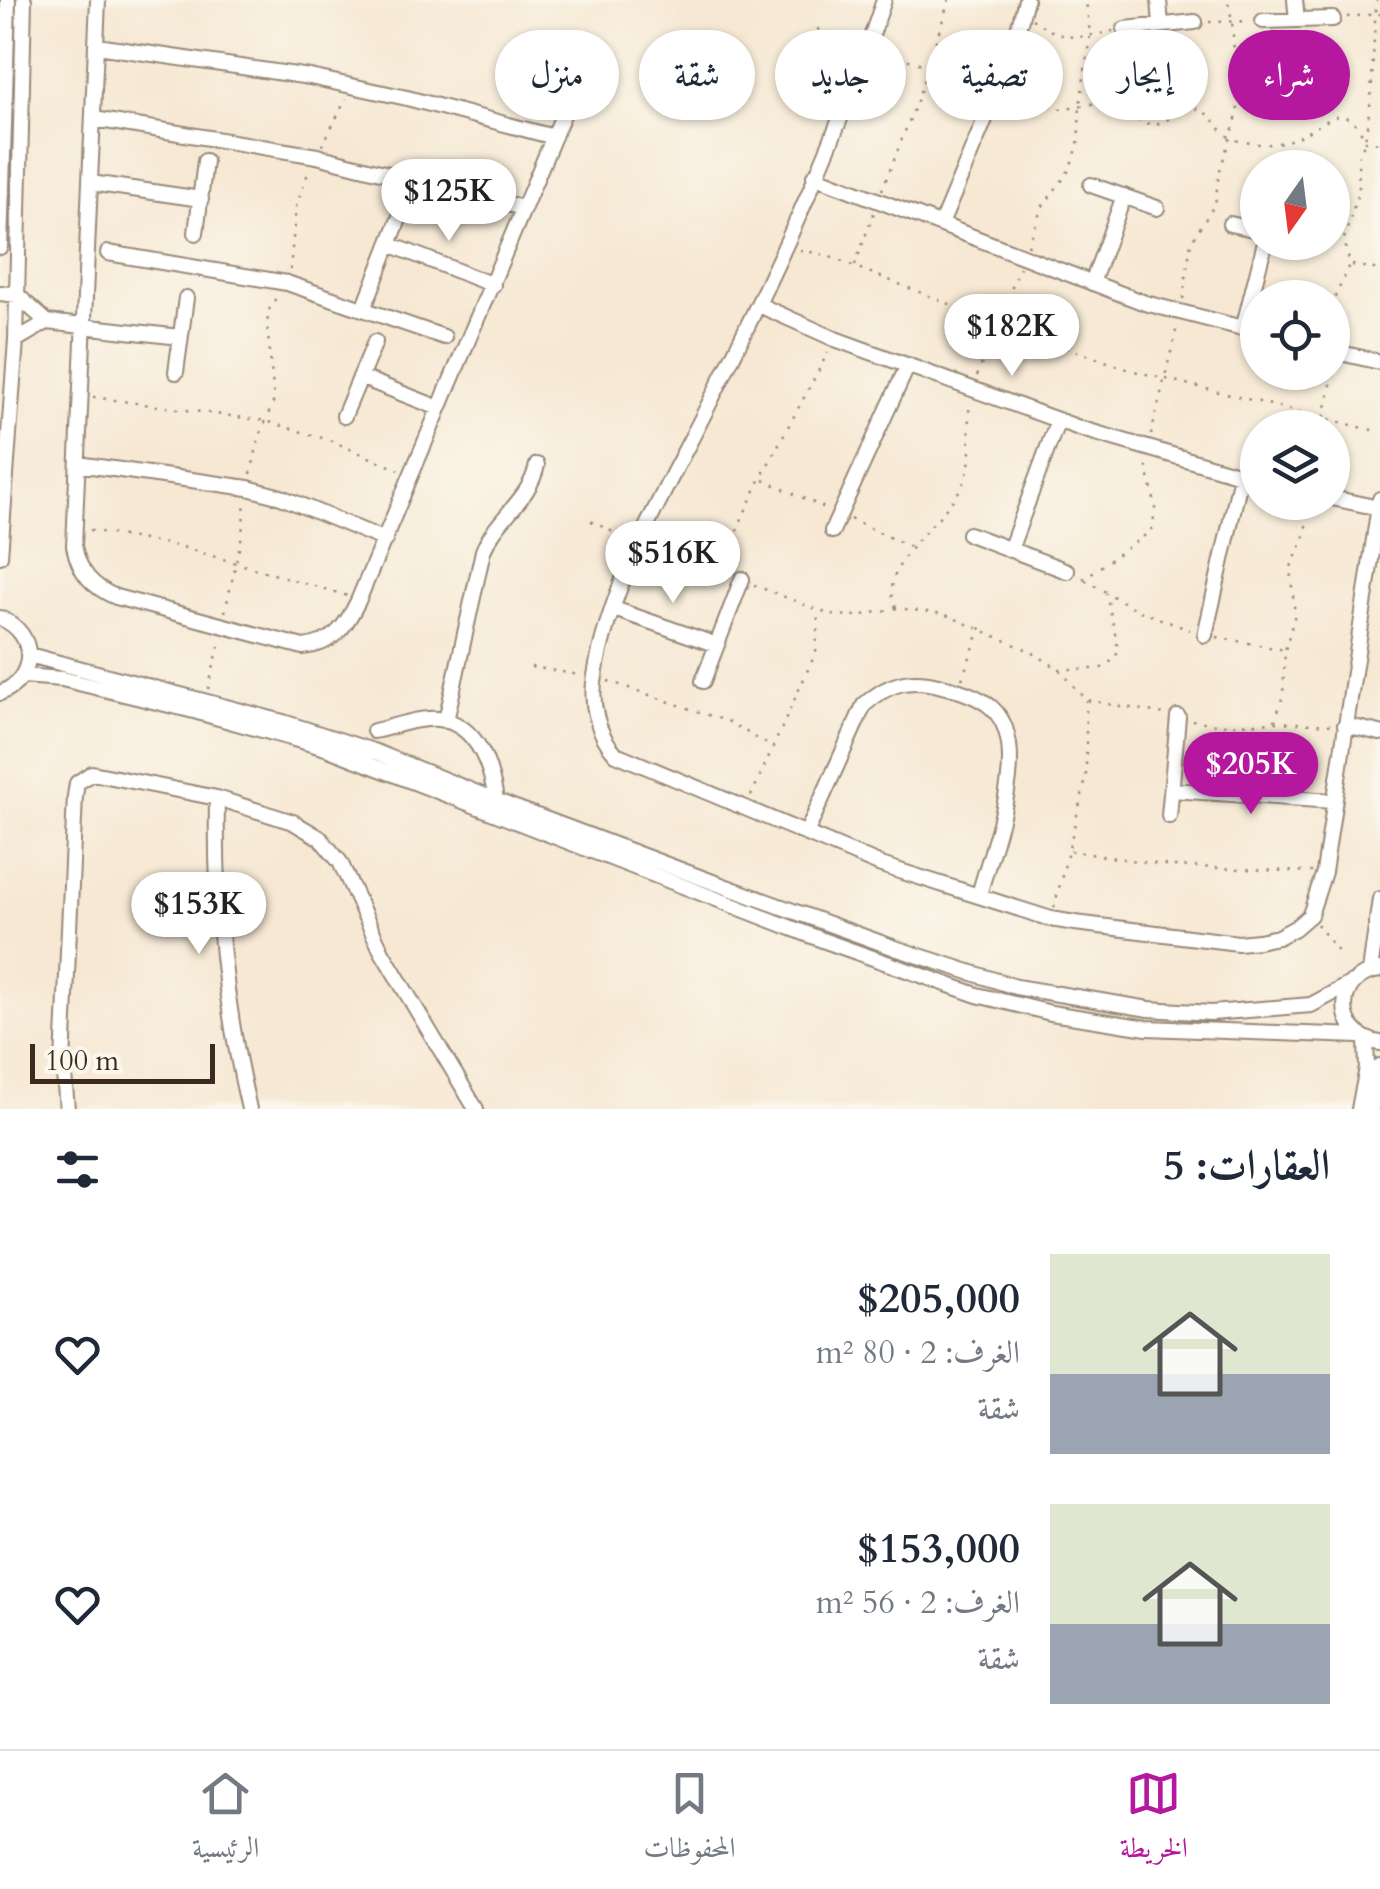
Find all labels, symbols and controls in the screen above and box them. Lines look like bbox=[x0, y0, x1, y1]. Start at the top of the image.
chip: منزل bbox=[495, 30, 619, 120]
chip: شقة bbox=[639, 30, 755, 120]
chip: جديد bbox=[775, 30, 906, 120]
chip: تصفية bbox=[926, 30, 1063, 120]
chip: إيجار bbox=[1083, 30, 1208, 120]
chip: شراء bbox=[1228, 30, 1350, 120]
north arrow bbox=[1240, 150, 1350, 260]
map controls bbox=[1240, 150, 1350, 520]
pin: $125K bbox=[379, 159, 519, 244]
text: $125K bbox=[403, 169, 495, 213]
button: locate bbox=[1240, 280, 1350, 390]
pin: $182K bbox=[942, 294, 1082, 379]
text: $182K bbox=[966, 304, 1058, 348]
button: layers bbox=[1240, 410, 1350, 520]
pin: $516K bbox=[603, 521, 743, 606]
text: $516K bbox=[627, 531, 719, 575]
pin: $205K bbox=[1181, 732, 1321, 817]
text: $205K bbox=[1205, 742, 1297, 786]
pin: $153K bbox=[129, 872, 269, 957]
text: $153K bbox=[153, 882, 245, 926]
scale bar bbox=[30, 1039, 215, 1084]
text: 100 m bbox=[45, 1042, 119, 1080]
text: العقارات: 5 bbox=[1163, 1137, 1330, 1194]
icon: filters bbox=[50, 1142, 105, 1197]
text: $205,000 bbox=[857, 1270, 1020, 1327]
icon: home bbox=[1130, 1294, 1250, 1414]
icon: heart bbox=[50, 1327, 105, 1382]
text: الغرف: 2 · 80 m² bbox=[816, 1331, 1020, 1375]
text: شقة bbox=[978, 1387, 1020, 1431]
text: $153,000 bbox=[857, 1520, 1020, 1577]
icon: home bbox=[1130, 1544, 1250, 1664]
icon: heart bbox=[50, 1577, 105, 1632]
text: الغرف: 2 · 56 m² bbox=[816, 1581, 1020, 1625]
text: شقة bbox=[978, 1637, 1020, 1681]
tab: الرئيسية bbox=[192, 1766, 259, 1875]
tab: المحفوظات bbox=[643, 1766, 736, 1875]
tab: الخريطة bbox=[1120, 1766, 1188, 1875]

